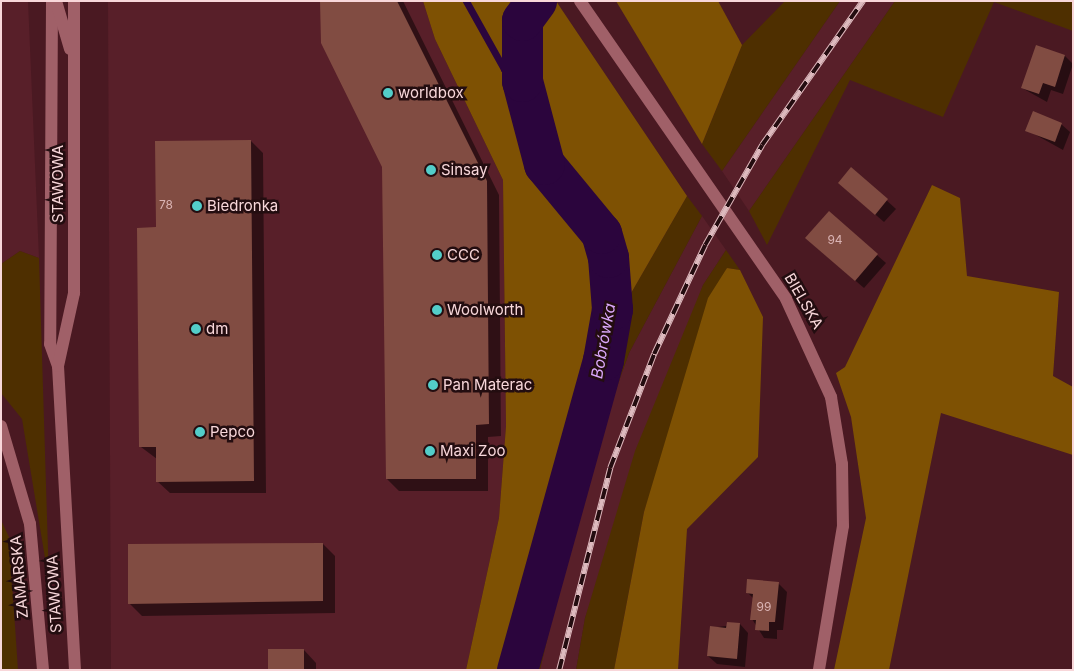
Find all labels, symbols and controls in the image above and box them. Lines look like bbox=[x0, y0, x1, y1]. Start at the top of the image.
place label: worldbox bbox=[398, 84, 464, 102]
marker: worldbox bbox=[382, 87, 394, 99]
street label: STAWOWA bbox=[49, 145, 67, 223]
place label: Sinsay bbox=[441, 161, 488, 179]
marker: Sinsay bbox=[425, 164, 437, 176]
place label: Biedronka bbox=[207, 197, 278, 215]
house number: 78 bbox=[159, 198, 173, 212]
marker: Biedronka bbox=[191, 200, 203, 212]
house number: 94 bbox=[827, 233, 843, 247]
place label: CCC bbox=[447, 246, 480, 264]
marker: CCC bbox=[431, 249, 443, 261]
street label: BIELSKA bbox=[781, 270, 827, 332]
place label: Woolworth bbox=[447, 301, 523, 319]
water label: Bobrówka bbox=[587, 302, 619, 380]
marker: Woolworth bbox=[431, 304, 443, 316]
place label: dm bbox=[206, 320, 228, 338]
marker: dm bbox=[190, 323, 202, 335]
place label: Pan Materac bbox=[443, 376, 532, 394]
marker: Pan Materac bbox=[427, 379, 439, 391]
place label: Pepco bbox=[210, 423, 255, 441]
marker: Pepco bbox=[194, 426, 206, 438]
place label: Maxi Zoo bbox=[440, 442, 505, 460]
marker: Maxi Zoo bbox=[424, 445, 436, 457]
street label: ZAMARSKA bbox=[6, 535, 32, 619]
street label: STAWOWA bbox=[43, 555, 65, 633]
house number: 99 bbox=[757, 600, 771, 614]

